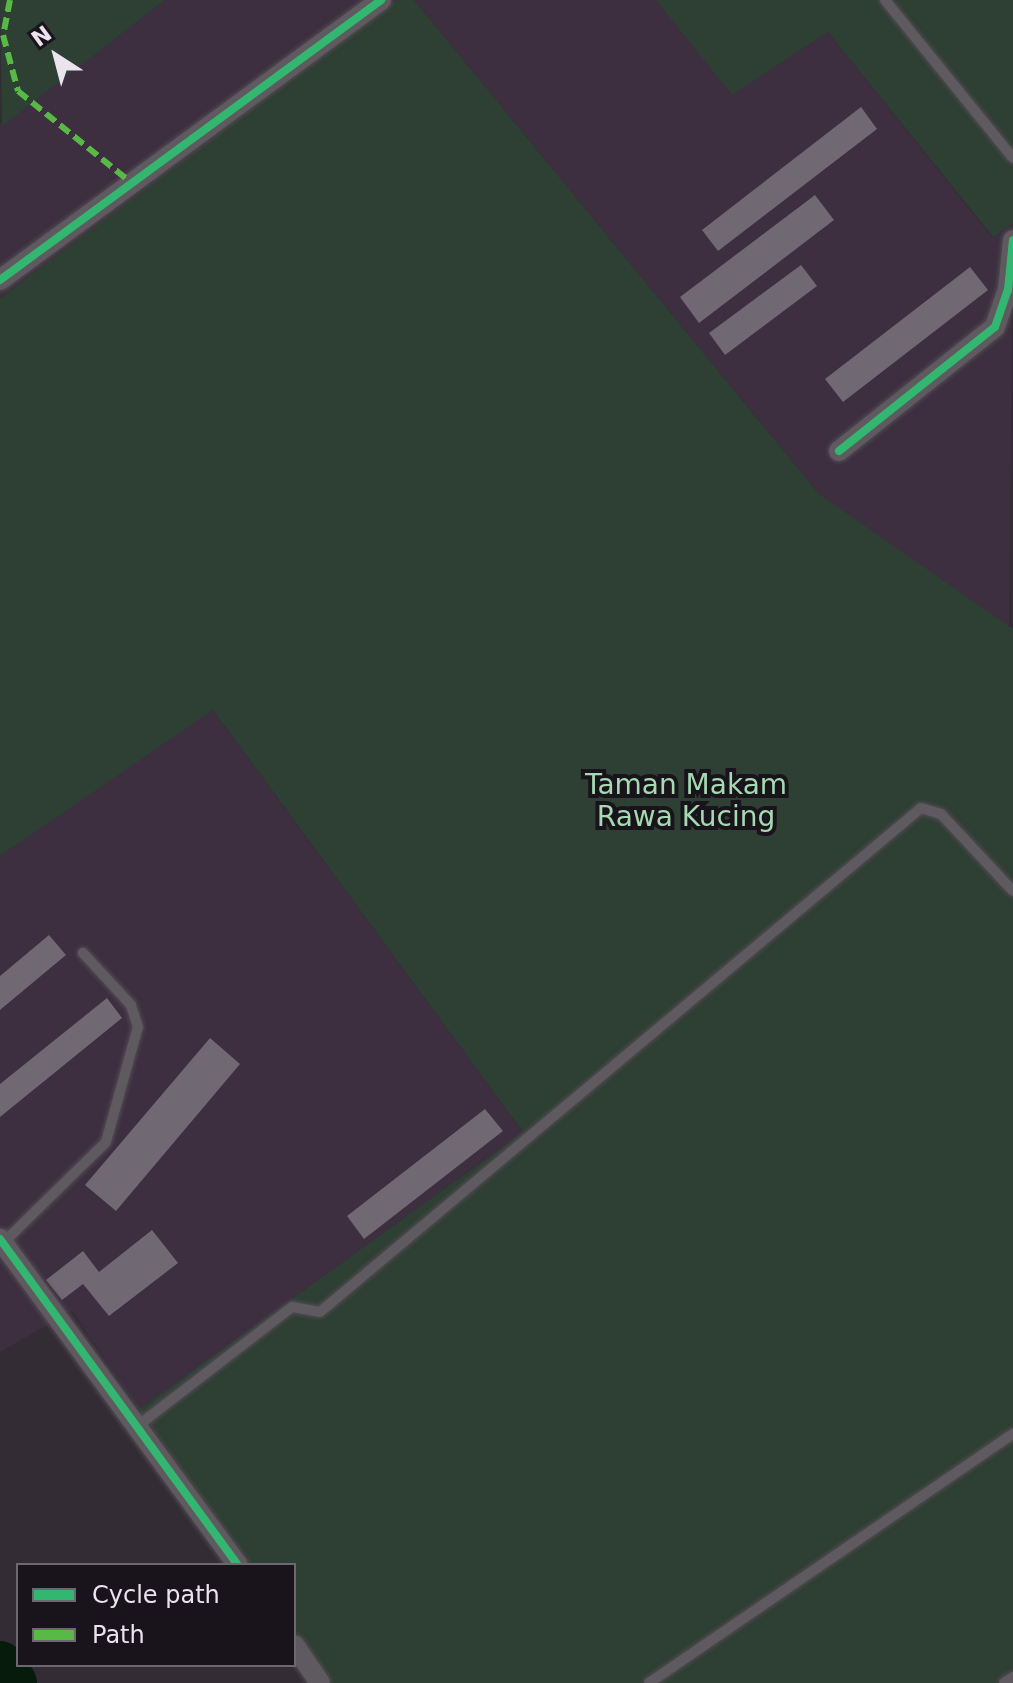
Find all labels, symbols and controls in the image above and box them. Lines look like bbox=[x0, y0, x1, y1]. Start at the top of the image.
north arrow bbox=[16, 16, 96, 96]
text: N bbox=[27, 21, 56, 52]
park label: Taman Makam Rawa Kucing bbox=[585, 768, 787, 834]
legend bbox=[16, 1563, 296, 1667]
text: Cycle path bbox=[92, 1581, 220, 1609]
text: Path bbox=[92, 1621, 145, 1649]

